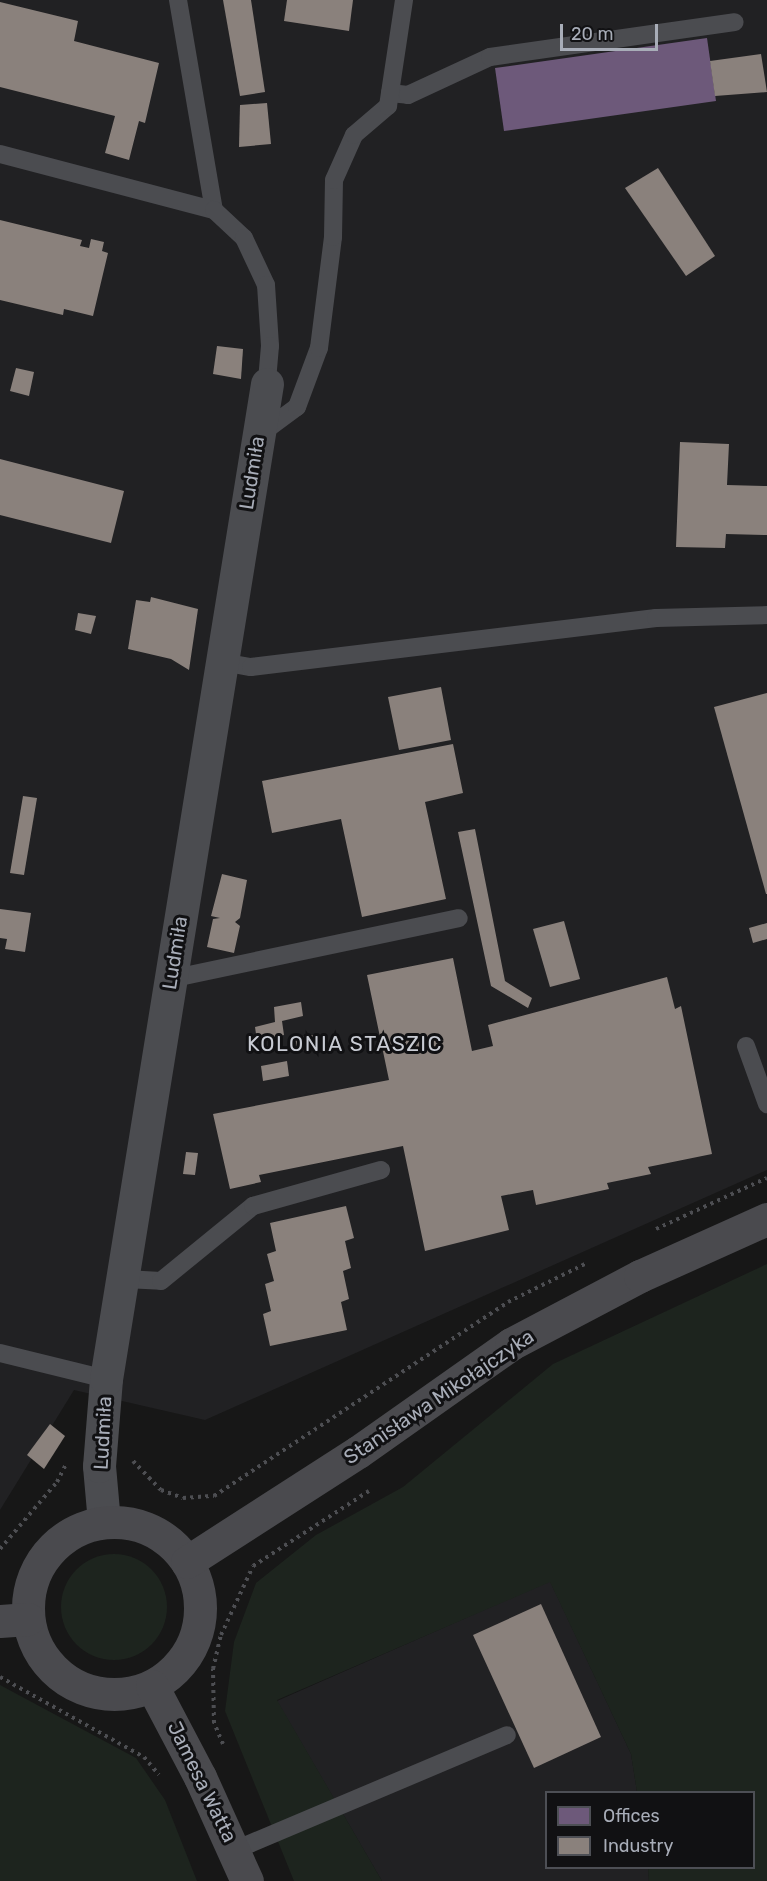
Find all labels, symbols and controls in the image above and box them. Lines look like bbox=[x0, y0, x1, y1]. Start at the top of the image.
scale bar bbox=[563, 12, 660, 50]
text: 20 m bbox=[571, 23, 613, 45]
street label: Ludmiła bbox=[234, 435, 270, 511]
street label: Ludmiła bbox=[157, 915, 193, 991]
district label: KOLONIA STASZIC bbox=[247, 1031, 443, 1057]
street label: Stanisława Mikołajczyka bbox=[339, 1324, 539, 1470]
street label: Ludmiła bbox=[89, 1395, 117, 1471]
street label: Jamesa Watta bbox=[162, 1717, 242, 1847]
legend bbox=[545, 1791, 755, 1869]
text: Offices bbox=[603, 1805, 660, 1827]
text: Industry bbox=[603, 1835, 673, 1857]

